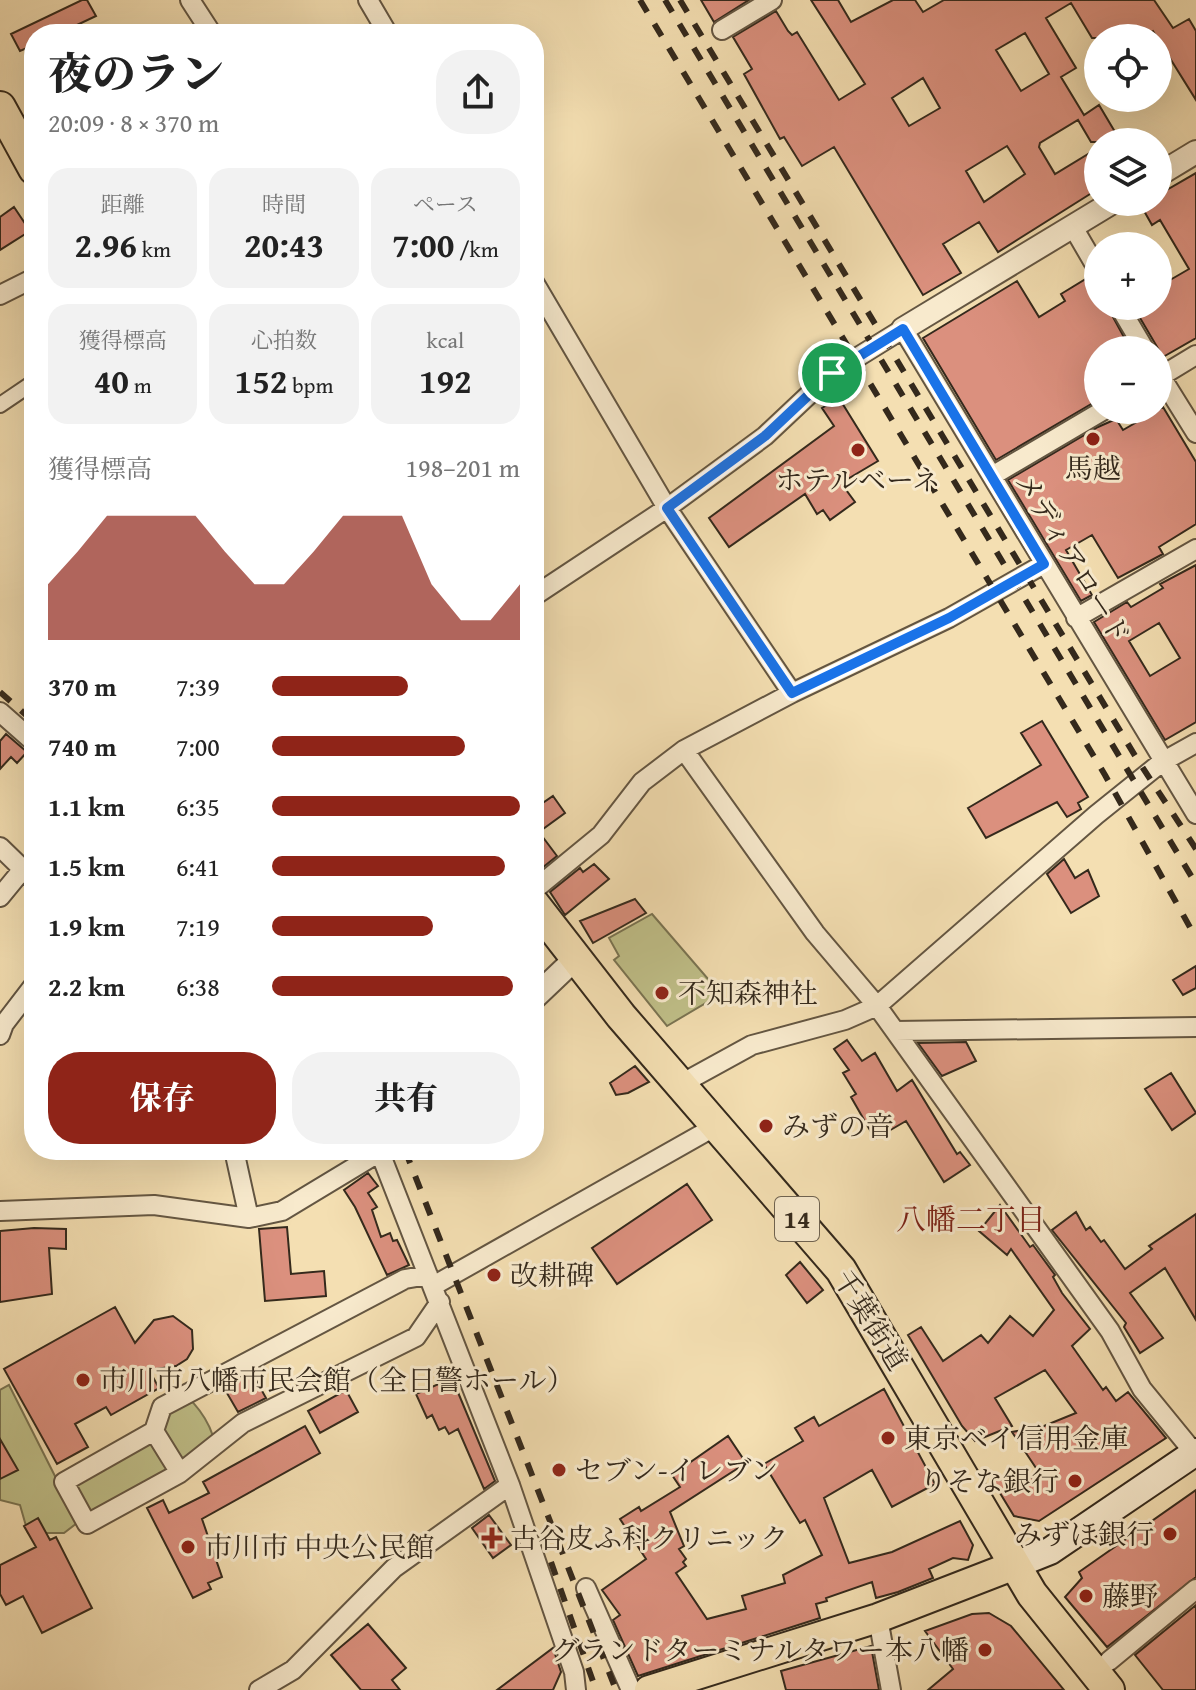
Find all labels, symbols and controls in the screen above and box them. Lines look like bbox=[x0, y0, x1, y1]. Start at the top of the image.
map controls bbox=[1084, 24, 1172, 424]
button: locate bbox=[1084, 24, 1172, 112]
text: 夜のラン bbox=[48, 41, 224, 105]
button: share bbox=[436, 50, 520, 134]
text: 20:09 · 8 × 370 m bbox=[48, 103, 219, 142]
button: layers bbox=[1084, 128, 1172, 216]
text: 距離 bbox=[101, 188, 145, 220]
text: 時間 bbox=[262, 188, 306, 220]
text: ペース bbox=[413, 188, 478, 220]
text: 2.96 bbox=[74, 220, 137, 269]
text: 20:43 bbox=[244, 220, 324, 269]
text: 7:00 bbox=[392, 220, 454, 269]
button: + bbox=[1084, 232, 1172, 320]
text: km bbox=[137, 233, 171, 265]
text: /km bbox=[454, 233, 499, 265]
text: 獲得標高 bbox=[79, 324, 167, 356]
text: 心拍数 bbox=[251, 324, 317, 356]
text: kcal bbox=[427, 324, 464, 356]
button: − bbox=[1084, 336, 1172, 424]
pin bbox=[798, 339, 866, 407]
icon: arrive bbox=[810, 351, 854, 395]
text: 40 bbox=[94, 356, 129, 405]
text: 152 bbox=[235, 356, 287, 405]
text: 192 bbox=[419, 356, 472, 405]
text: m bbox=[129, 369, 152, 401]
text: bpm bbox=[287, 369, 333, 401]
marker: 馬越 bbox=[1084, 430, 1102, 448]
marker: ホテルベーネ bbox=[849, 441, 867, 459]
place label: 馬越 bbox=[1065, 447, 1121, 488]
text: 198–201 m bbox=[406, 448, 520, 487]
text: 獲得標高 bbox=[48, 449, 152, 488]
place label: ホテルベーネ bbox=[775, 459, 941, 500]
street label: メディアロード bbox=[1006, 464, 1141, 651]
text: 370 m bbox=[48, 667, 116, 706]
text: 7:39 bbox=[176, 667, 220, 706]
text: 740 m bbox=[48, 727, 116, 766]
text: 7:00 bbox=[176, 727, 220, 766]
text: 1.1 km bbox=[48, 787, 125, 826]
text: 6:35 bbox=[176, 787, 220, 826]
text: 1.5 km bbox=[48, 847, 125, 886]
text: 6:41 bbox=[176, 847, 220, 886]
text: 1.9 km bbox=[48, 907, 125, 946]
text: 7:19 bbox=[176, 907, 220, 946]
text: 2.2 km bbox=[48, 967, 125, 1006]
text: 6:38 bbox=[176, 967, 220, 1006]
place label: 不知森神社 bbox=[678, 972, 818, 1013]
marker: 不知森神社 bbox=[653, 984, 671, 1002]
button: 保存 bbox=[48, 1052, 276, 1144]
button: 共有 bbox=[292, 1052, 520, 1144]
place label: みずの音 bbox=[782, 1105, 894, 1146]
marker: みずの音 bbox=[757, 1117, 775, 1135]
road number: 14 bbox=[775, 1197, 819, 1241]
district label: 八幡二丁目 bbox=[896, 1197, 1046, 1241]
place label: 改耕碑 bbox=[510, 1254, 594, 1295]
street label: 千葉街道 bbox=[824, 1261, 918, 1378]
marker: 改耕碑 bbox=[485, 1266, 503, 1284]
place label: 市川市八幡市民会館（全日警ホール） bbox=[99, 1359, 574, 1400]
marker: 市川市八幡市民会館（全日警ホール） bbox=[74, 1371, 92, 1389]
place label: 東京ベイ信用金庫 bbox=[904, 1417, 1128, 1458]
marker: 東京ベイ信用金庫 bbox=[879, 1429, 897, 1447]
place label: セブン-イレブン bbox=[575, 1449, 778, 1490]
place label: りそな銀行 bbox=[919, 1460, 1059, 1501]
marker: セブン-イレブン bbox=[550, 1461, 568, 1479]
marker: りそな銀行 bbox=[1066, 1472, 1084, 1490]
place label: みずほ銀行 bbox=[1014, 1513, 1154, 1554]
place label: 古谷皮ふ科クリニック bbox=[510, 1517, 788, 1558]
marker: みずほ銀行 bbox=[1161, 1525, 1179, 1543]
place label: 市川市 中央公民館 bbox=[204, 1526, 434, 1567]
marker: 古谷皮ふ科クリニック bbox=[481, 1527, 503, 1549]
marker: 市川市 中央公民館 bbox=[179, 1538, 197, 1556]
place label: 藤野 bbox=[1102, 1575, 1158, 1616]
marker: 藤野 bbox=[1077, 1587, 1095, 1605]
place label: グランドターミナルタワー本八幡 bbox=[552, 1629, 969, 1670]
marker: グランドターミナルタワー本八幡 bbox=[976, 1641, 994, 1659]

